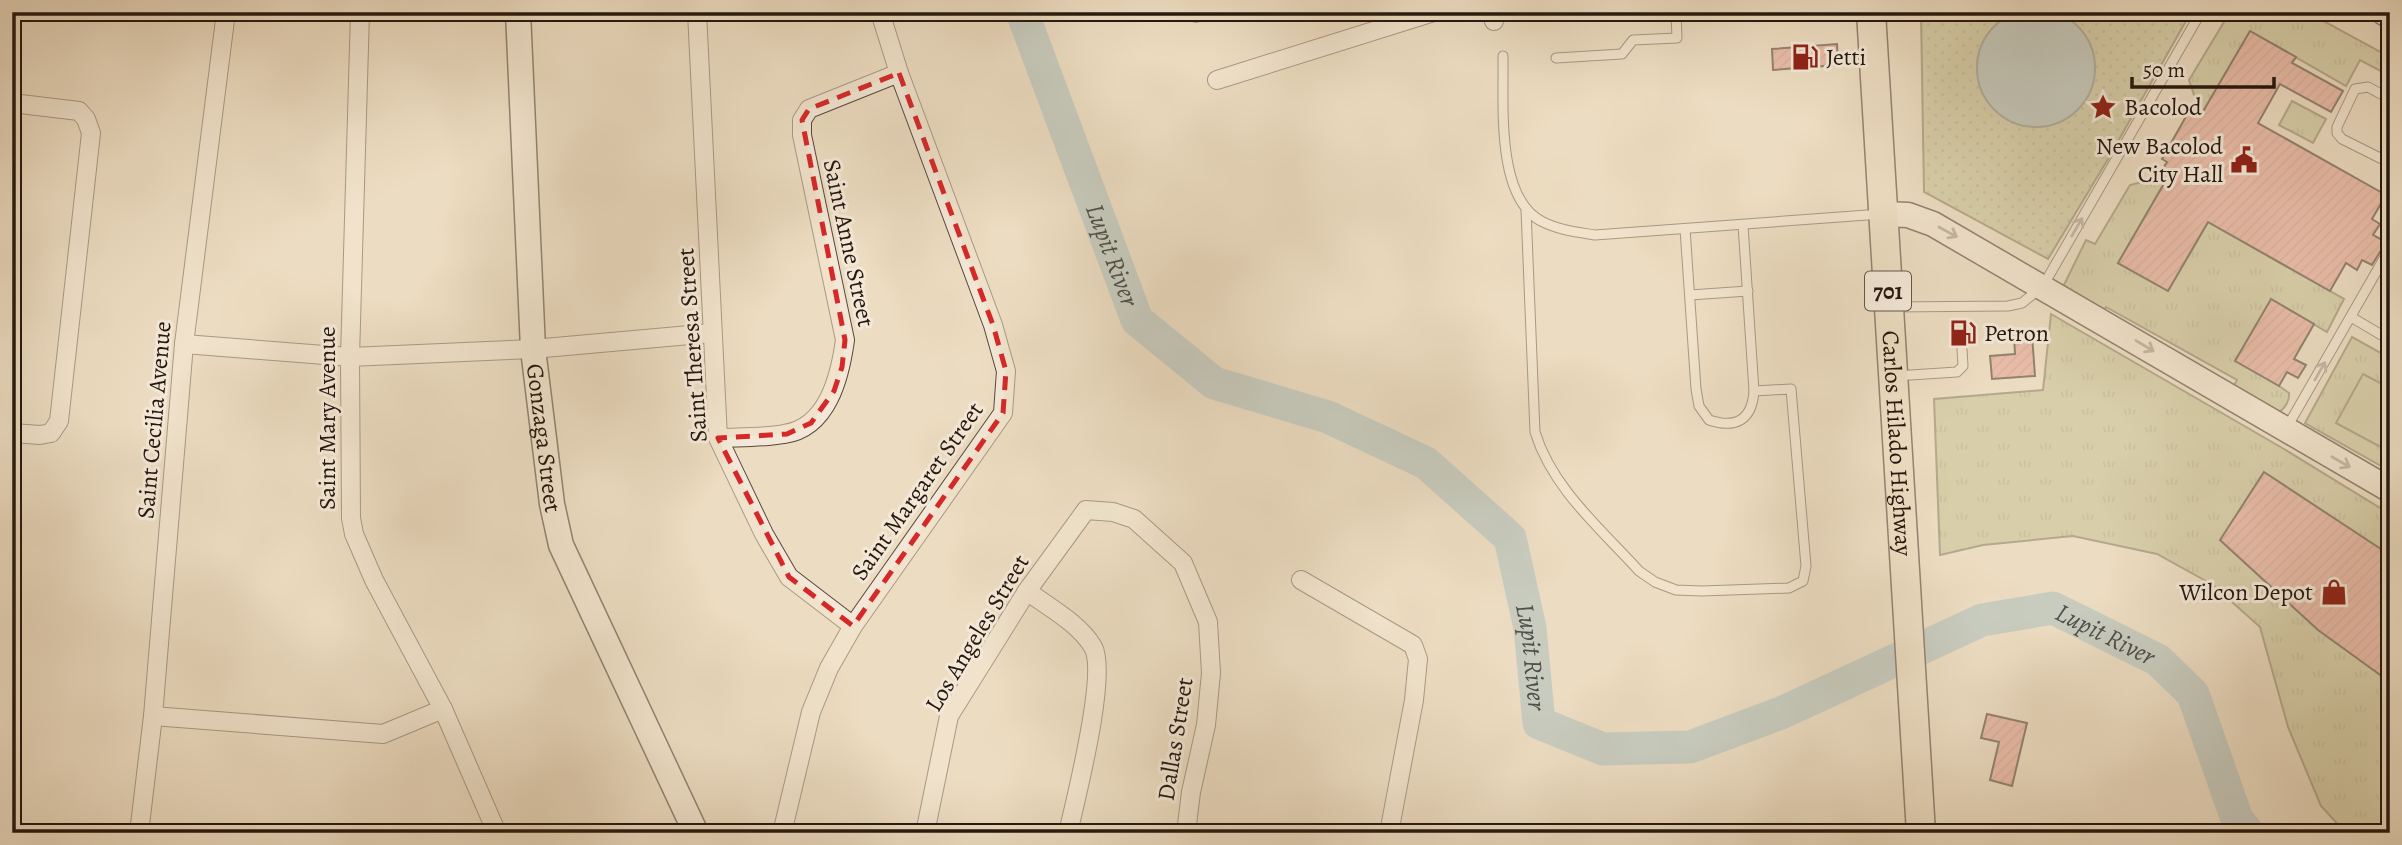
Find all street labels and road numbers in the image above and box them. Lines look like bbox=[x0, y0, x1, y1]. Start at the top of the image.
street label: Saint Anne Street bbox=[816, 156, 882, 330]
street label: Saint Theresa Street bbox=[669, 247, 715, 443]
road number: 701 bbox=[1865, 272, 1911, 310]
street label: Saint Cecilia Avenue bbox=[129, 320, 179, 520]
street label: Saint Mary Avenue bbox=[311, 326, 343, 510]
street label: Carlos Hilado Highway bbox=[1874, 329, 1920, 557]
street label: Gonzaga Street bbox=[519, 362, 569, 516]
street label: Saint Margaret Street bbox=[843, 395, 991, 587]
street label: Los Angeles Street bbox=[917, 548, 1037, 718]
street label: Dallas Street bbox=[1149, 675, 1201, 803]

